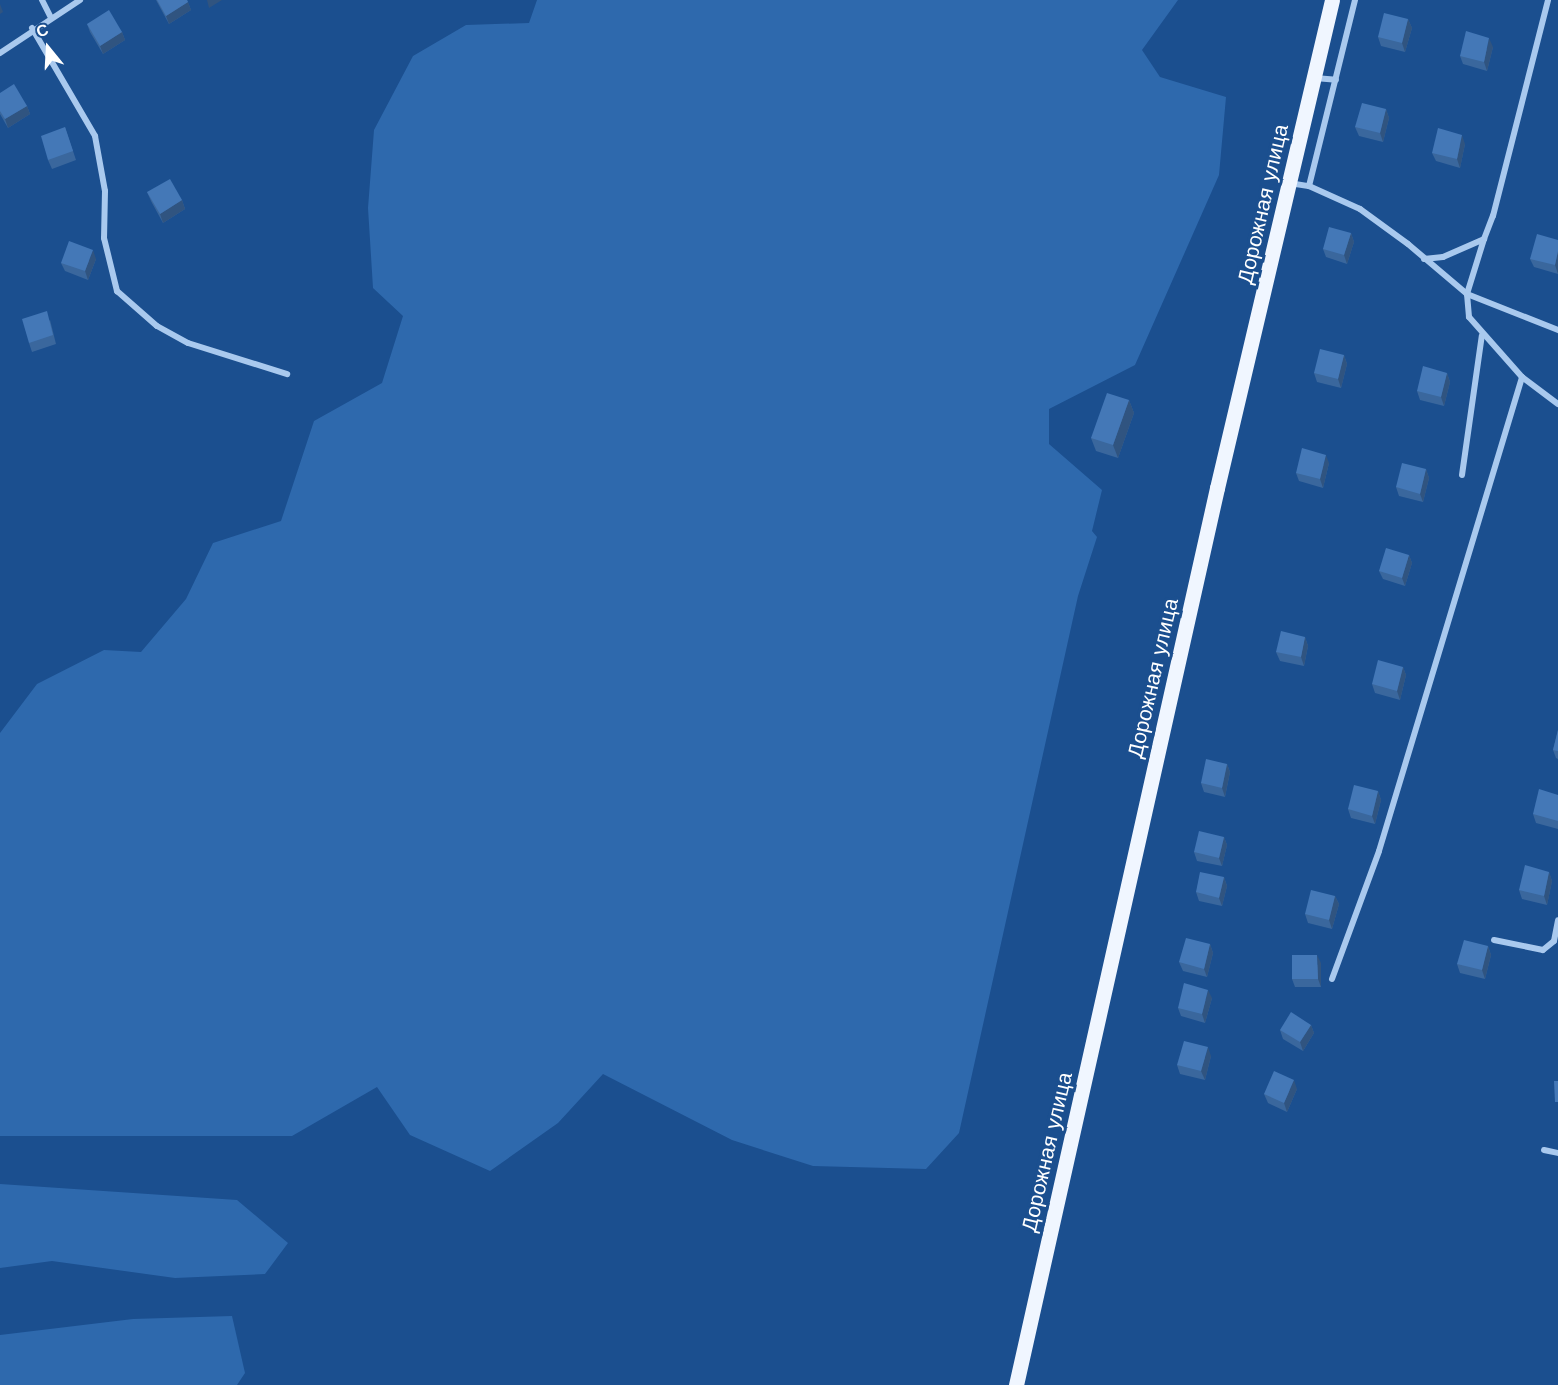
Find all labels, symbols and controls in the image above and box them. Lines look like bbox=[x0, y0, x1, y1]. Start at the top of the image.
north arrow bbox=[18, 18, 78, 78]
text: С bbox=[34, 20, 51, 41]
street label: Дорожная улица bbox=[1232, 122, 1294, 286]
street label: Дорожная улица bbox=[1122, 596, 1184, 760]
street label: Дорожная улица bbox=[1016, 1070, 1078, 1234]

